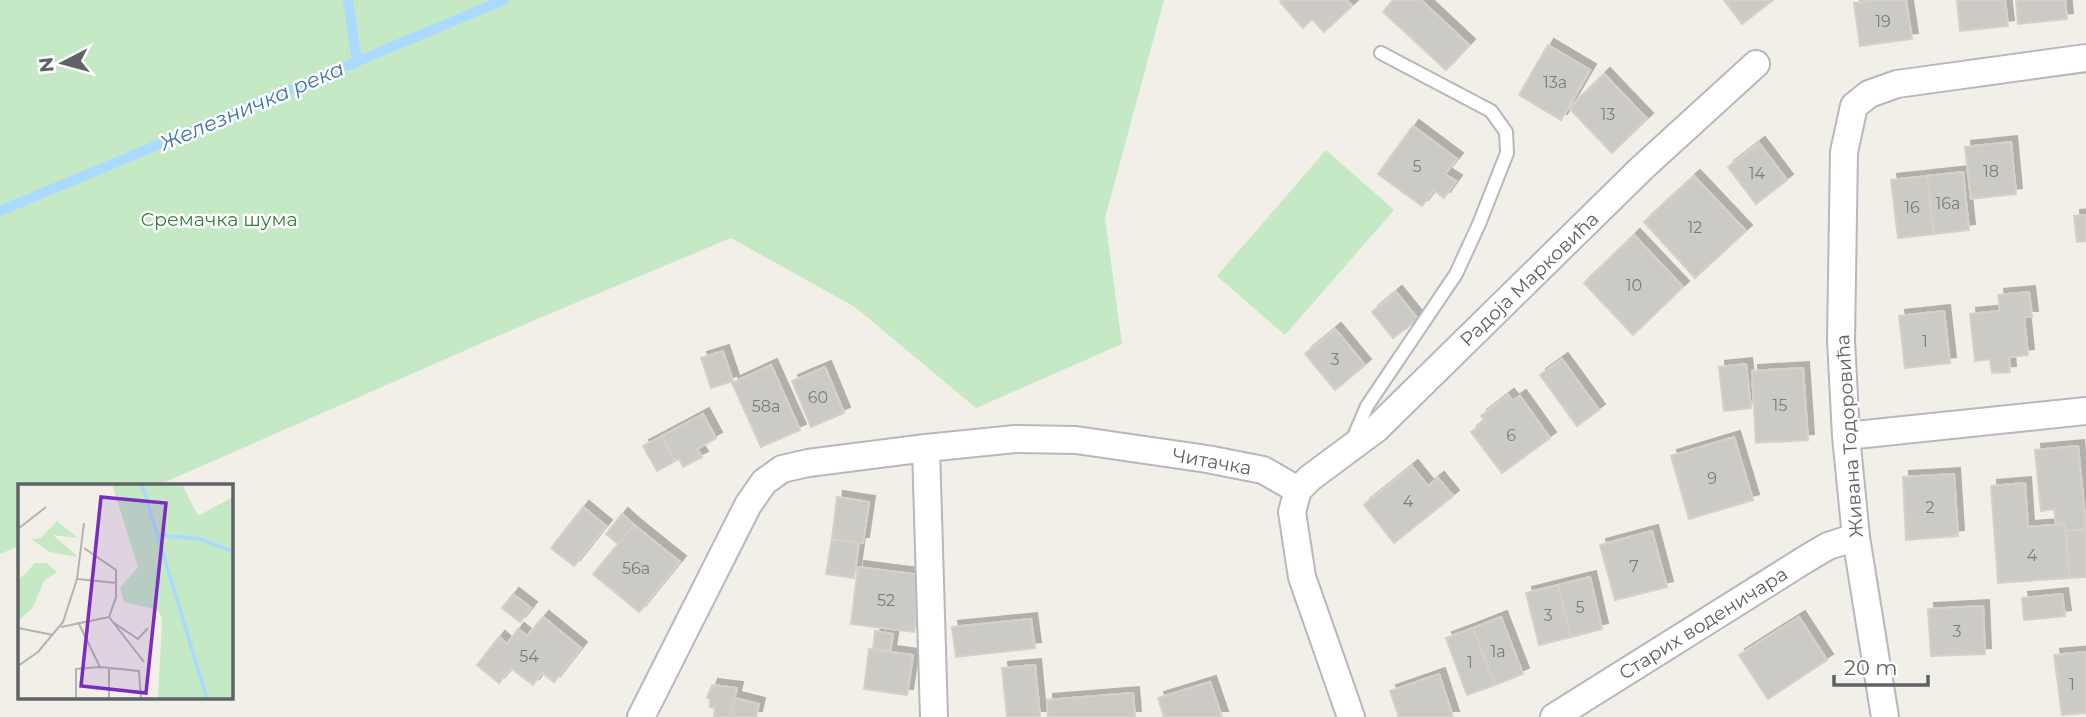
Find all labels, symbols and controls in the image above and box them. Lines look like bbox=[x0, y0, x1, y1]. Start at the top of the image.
house number: 19 bbox=[1875, 12, 1891, 31]
north arrow bbox=[28, 28, 98, 98]
water label: Железничка река bbox=[155, 55, 348, 156]
text: N bbox=[34, 56, 59, 74]
house number: 13a bbox=[1543, 73, 1567, 92]
house number: 13 bbox=[1601, 105, 1615, 124]
house number: 5 bbox=[1412, 157, 1422, 176]
house number: 18 bbox=[1983, 162, 1999, 181]
house number: 14 bbox=[1749, 164, 1766, 183]
house number: 16a bbox=[1936, 194, 1960, 213]
house number: 16 bbox=[1904, 198, 1920, 217]
street label: Радоја Марковића bbox=[1455, 207, 1603, 351]
park label: Сремачка шума bbox=[140, 208, 298, 231]
house number: 12 bbox=[1688, 218, 1702, 237]
house number: 10 bbox=[1626, 276, 1642, 295]
house number: 1 bbox=[1922, 332, 1928, 351]
street label: Живана Тодоровића bbox=[1831, 334, 1868, 538]
house number: 3 bbox=[1330, 350, 1340, 369]
house number: 60 bbox=[808, 388, 828, 407]
house number: 15 bbox=[1773, 396, 1787, 415]
house number: 58a bbox=[752, 397, 780, 416]
house number: 6 bbox=[1506, 426, 1516, 445]
street label: Читачка bbox=[1171, 443, 1253, 480]
house number: 9 bbox=[1707, 469, 1717, 488]
inset map bbox=[18, 484, 233, 700]
house number: 4 bbox=[1403, 492, 1414, 511]
house number: 2 bbox=[1925, 498, 1935, 517]
house number: 4 bbox=[2027, 546, 2038, 565]
house number: 7 bbox=[1629, 557, 1639, 576]
house number: 56a bbox=[622, 559, 650, 578]
street label: Старих воденичара bbox=[1615, 562, 1792, 685]
house number: 52 bbox=[877, 591, 895, 610]
house number: 5 bbox=[1575, 598, 1585, 617]
house number: 3 bbox=[1543, 606, 1553, 625]
house number: 3 bbox=[1952, 622, 1962, 641]
house number: 1a bbox=[1490, 642, 1506, 661]
scale bar bbox=[1834, 644, 1928, 688]
house number: 54 bbox=[519, 647, 539, 666]
house number: 1 bbox=[1467, 653, 1473, 672]
text: 20 m bbox=[1844, 655, 1898, 680]
house number: 1 bbox=[2069, 675, 2075, 694]

